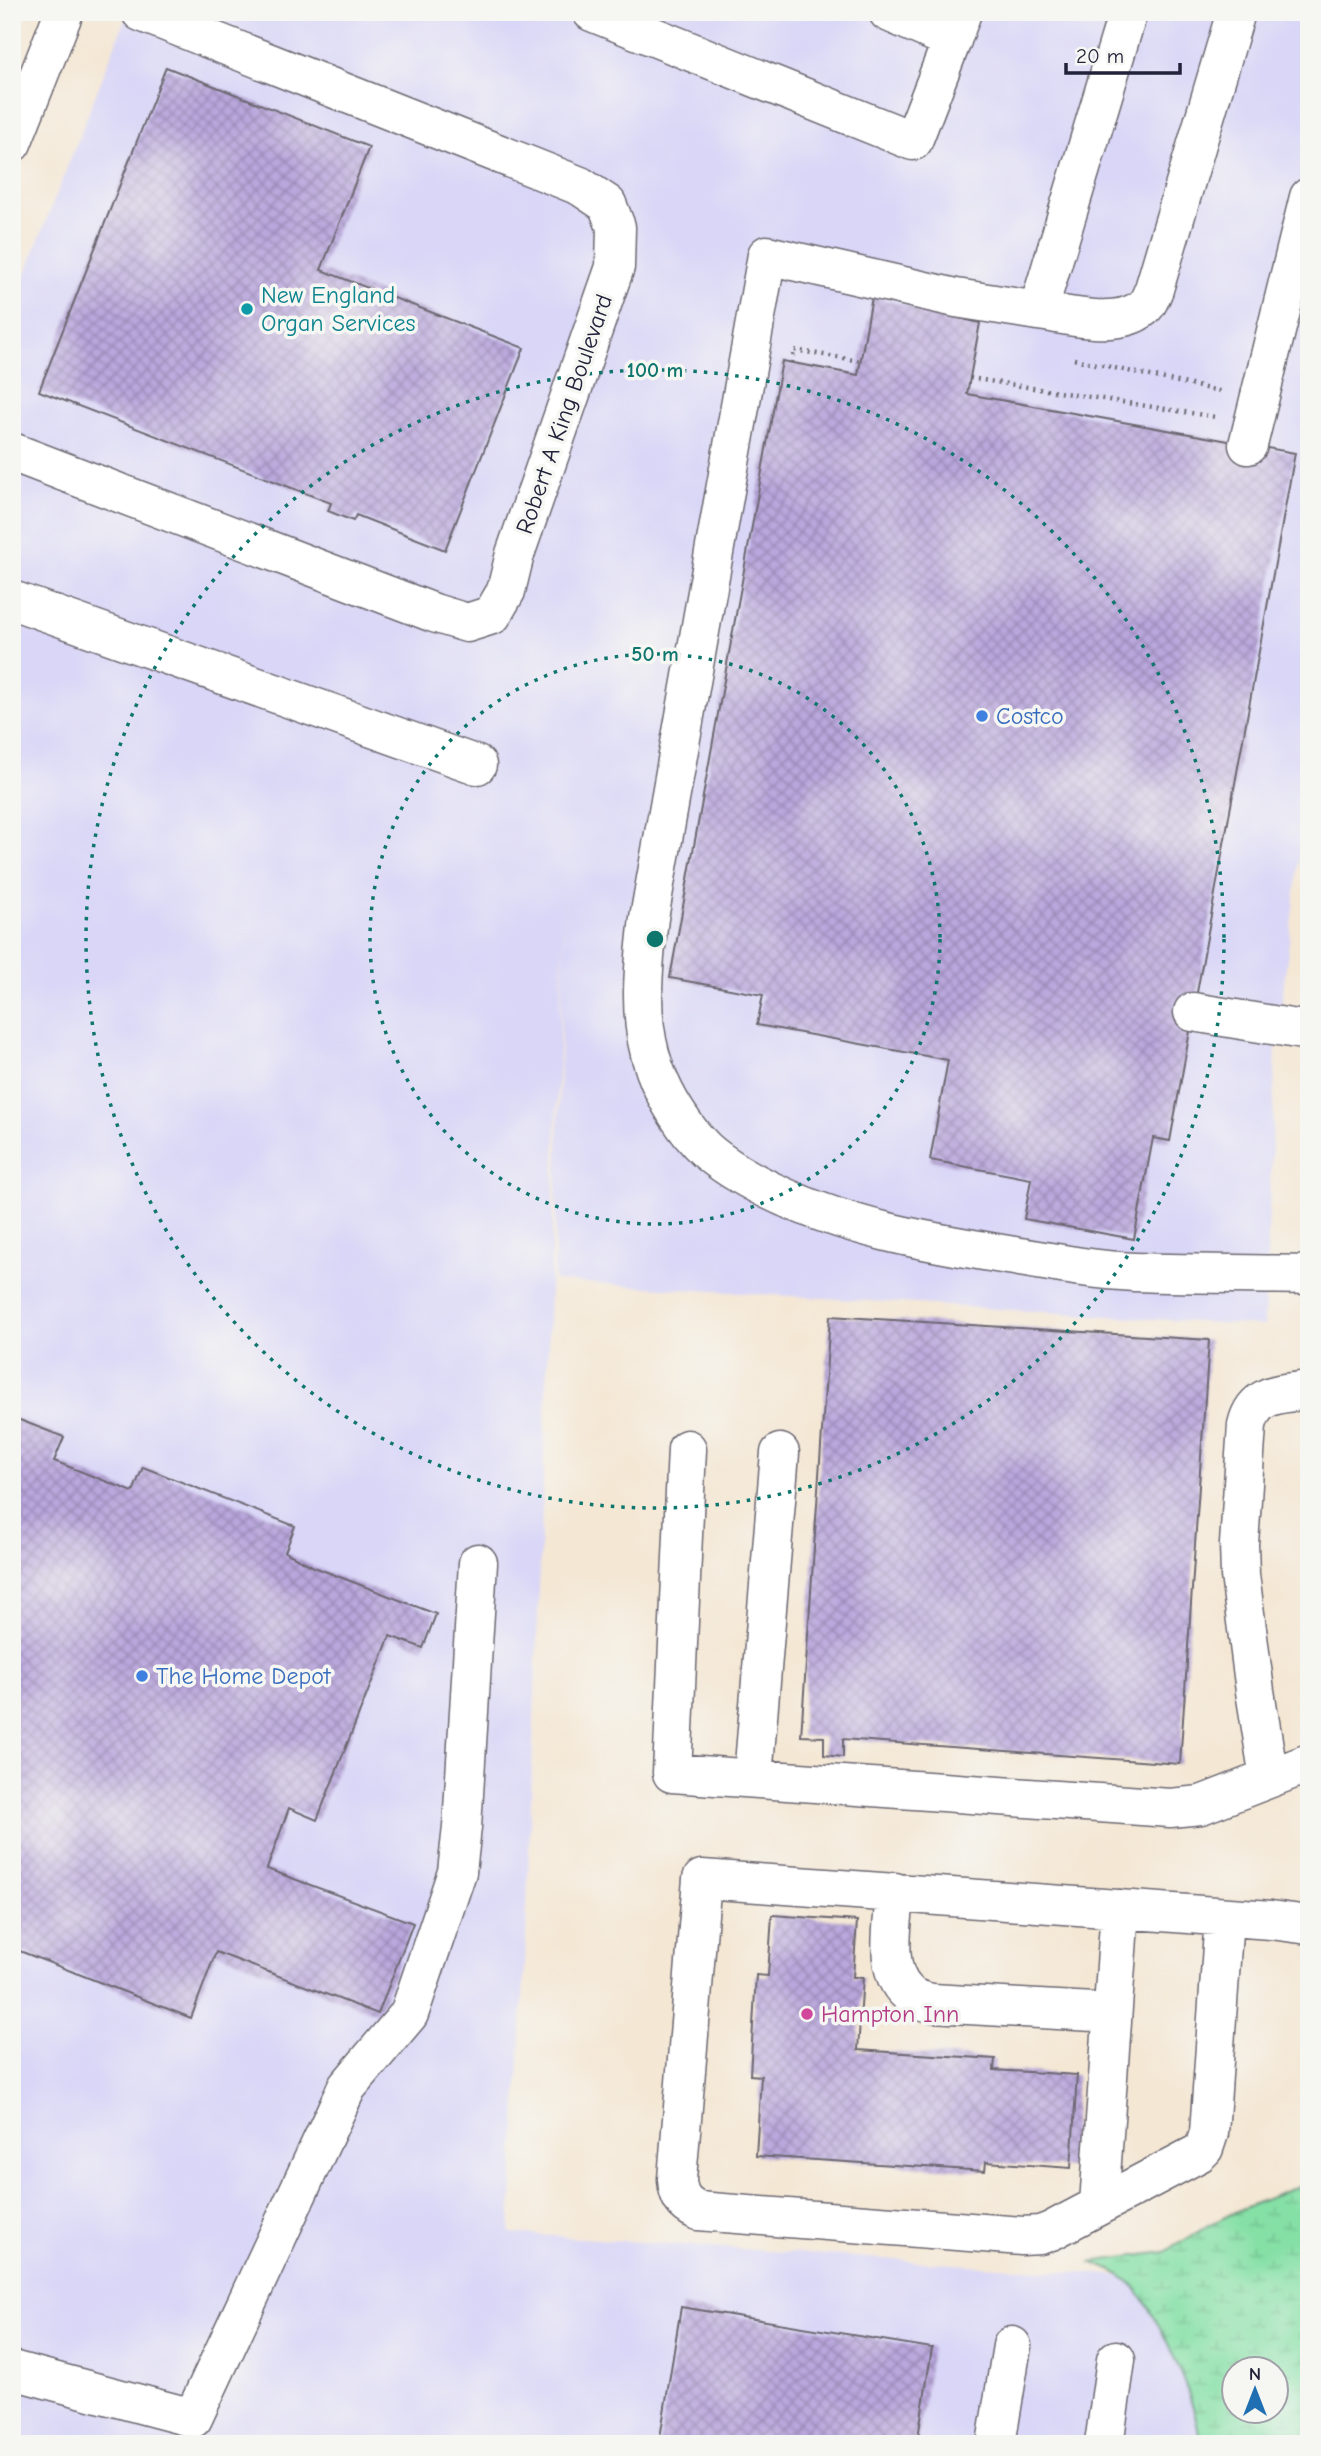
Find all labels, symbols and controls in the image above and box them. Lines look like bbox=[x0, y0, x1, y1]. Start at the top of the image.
scale bar bbox=[1066, 32, 1179, 76]
text: 20 m bbox=[1076, 44, 1124, 68]
place label: New England Organ Services bbox=[261, 281, 416, 337]
street label: Robert A King Boulevard bbox=[510, 291, 618, 537]
marker: New England Organ Services bbox=[239, 301, 255, 317]
text: 100 m bbox=[627, 358, 683, 382]
text: 50 m bbox=[631, 642, 679, 666]
place label: Costco bbox=[996, 702, 1064, 730]
marker: Costco bbox=[974, 708, 990, 724]
centre of rings bbox=[643, 927, 667, 951]
place label: The Home Depot bbox=[156, 1662, 332, 1690]
marker: The Home Depot bbox=[134, 1668, 150, 1684]
place label: Hampton Inn bbox=[821, 2000, 959, 2028]
marker: Hampton Inn bbox=[799, 2006, 815, 2022]
north arrow bbox=[1220, 2354, 1290, 2424]
text: N bbox=[1249, 2363, 1261, 2385]

